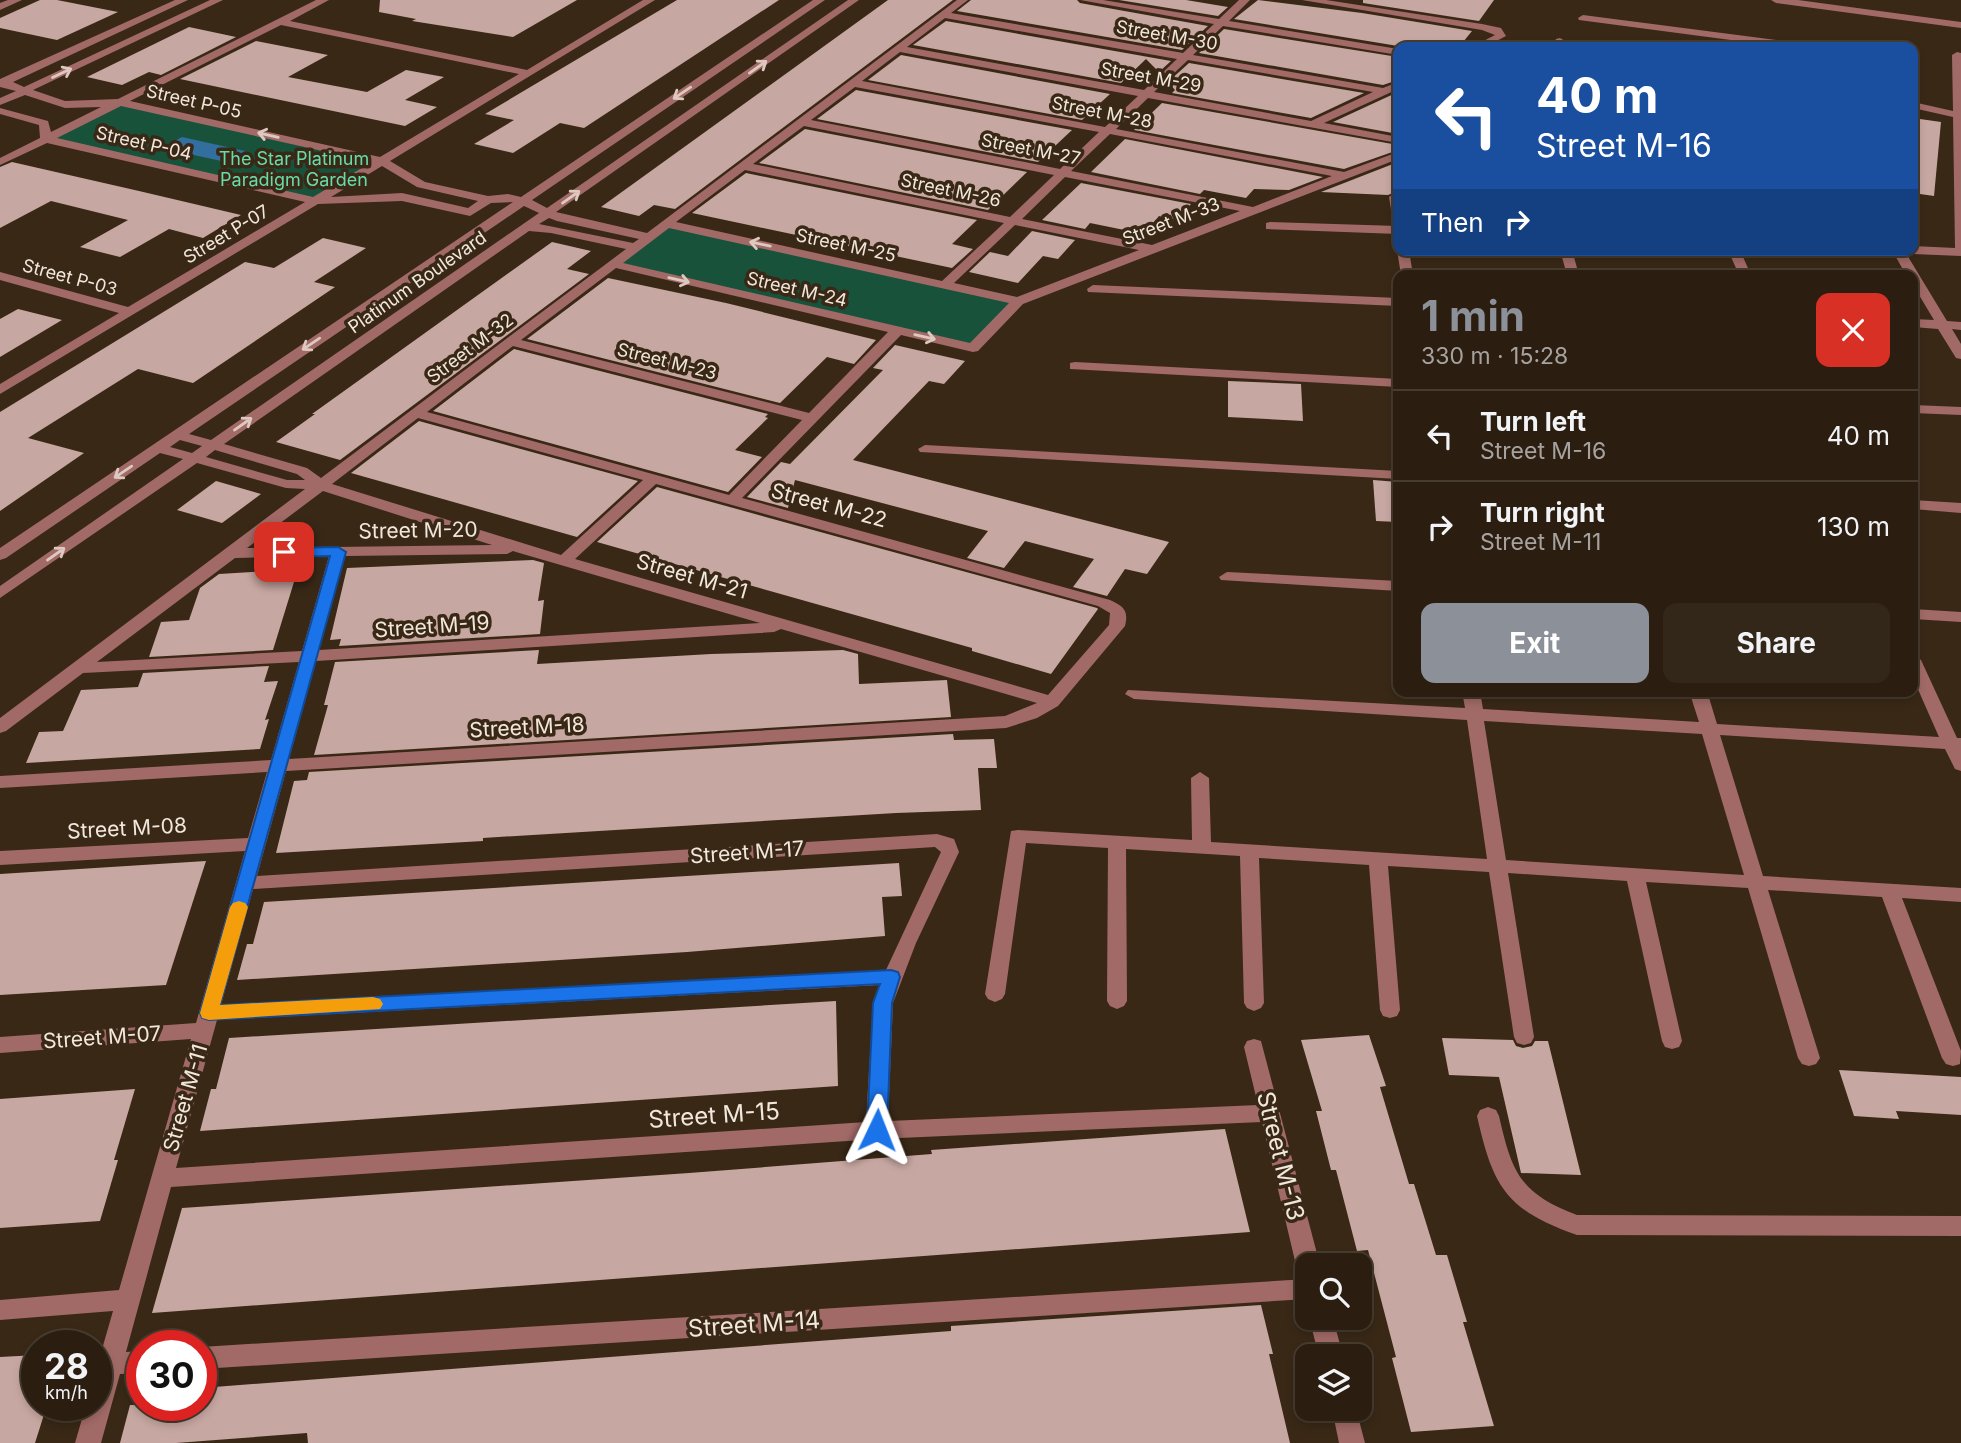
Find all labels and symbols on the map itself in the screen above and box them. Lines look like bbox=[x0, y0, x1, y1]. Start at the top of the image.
street label: Street M-30 bbox=[1115, 16, 1219, 54]
street label: Street M-29 bbox=[1099, 58, 1203, 96]
one-way arrow bbox=[748, 60, 767, 74]
one-way arrow bbox=[51, 66, 72, 80]
street label: Street P-05 bbox=[144, 80, 244, 122]
one-way arrow bbox=[673, 86, 692, 100]
street label: Street M-28 bbox=[1050, 92, 1154, 132]
street label: Street P-04 bbox=[94, 122, 194, 164]
one-way arrow bbox=[257, 128, 280, 141]
street label: Street M-27 bbox=[979, 129, 1083, 169]
park label: The Star Platinum Paradigm Garden bbox=[219, 148, 369, 190]
street label: Street M-26 bbox=[899, 169, 1003, 211]
one-way arrow bbox=[561, 190, 580, 204]
street label: Street M-33 bbox=[1119, 193, 1223, 249]
street label: Street P-07 bbox=[179, 200, 273, 268]
street label: Street M-25 bbox=[794, 224, 898, 266]
street label: Platinum Boulevard bbox=[344, 226, 490, 338]
one-way arrow bbox=[749, 237, 772, 251]
street label: Street P-03 bbox=[20, 254, 120, 300]
street label: Street M-24 bbox=[745, 267, 849, 311]
one-way arrow bbox=[668, 274, 690, 287]
street label: Street M-32 bbox=[423, 309, 517, 387]
one-way arrow bbox=[913, 330, 936, 344]
one-way arrow bbox=[302, 337, 321, 351]
street label: Street M-23 bbox=[615, 338, 719, 384]
one-way arrow bbox=[233, 417, 252, 431]
one-way arrow bbox=[113, 465, 133, 479]
street label: Street M-22 bbox=[768, 478, 890, 532]
street label: Street M-20 bbox=[358, 516, 478, 544]
pin bbox=[254, 522, 314, 582]
one-way arrow bbox=[46, 547, 65, 561]
street label: Street M-21 bbox=[634, 548, 750, 604]
street label: Street M-19 bbox=[374, 610, 490, 642]
street label: Street M-18 bbox=[469, 711, 585, 743]
street label: Street M-08 bbox=[66, 812, 188, 844]
street label: Street M-17 bbox=[689, 836, 805, 868]
street label: Street M-07 bbox=[42, 1020, 162, 1054]
street label: Street M-11 bbox=[158, 1041, 212, 1155]
street label: Street M-13 bbox=[1251, 1089, 1311, 1223]
position arrow bbox=[840, 1093, 914, 1167]
street label: Street M-15 bbox=[647, 1096, 781, 1134]
street label: Street M-14 bbox=[687, 1305, 821, 1343]
speed limit sign: 30 bbox=[126, 1330, 217, 1421]

